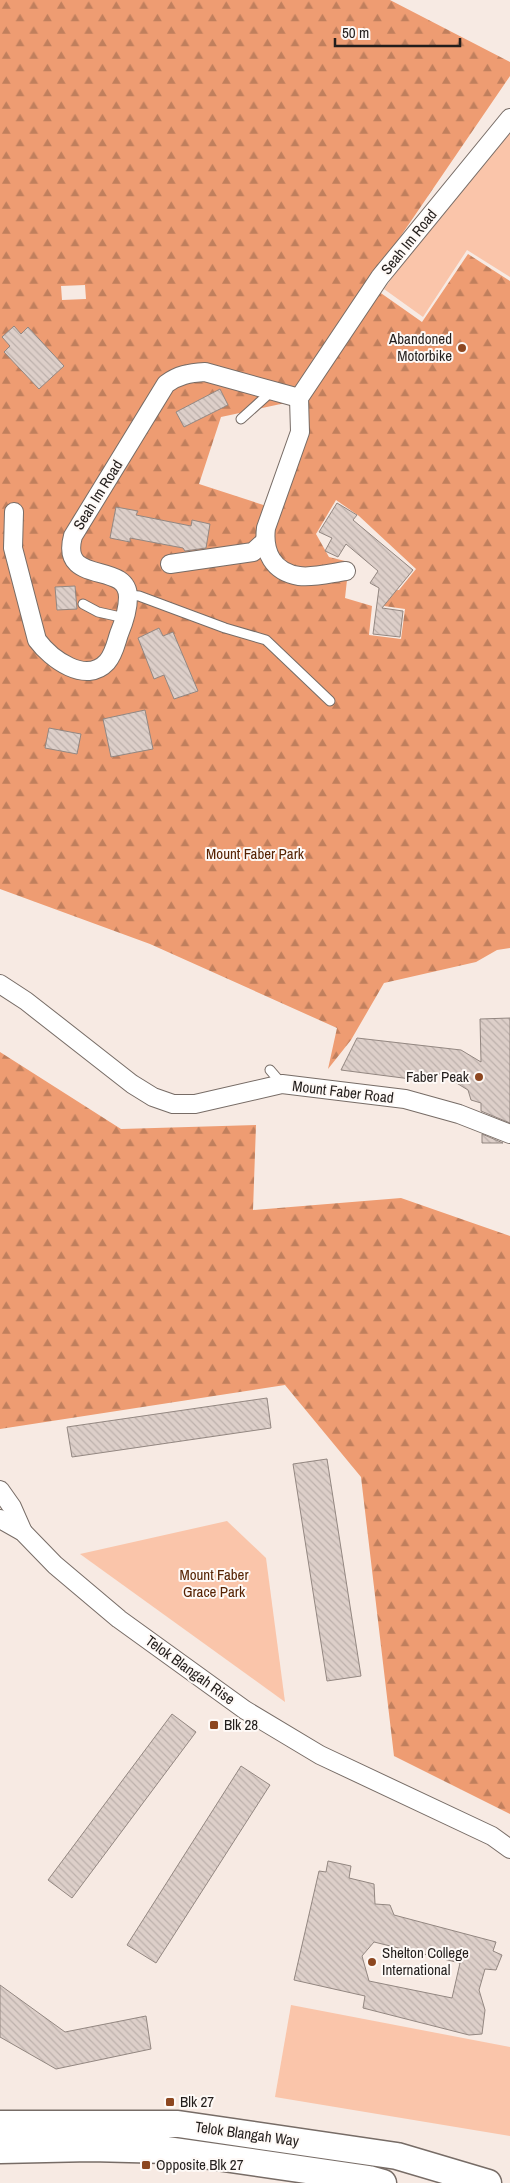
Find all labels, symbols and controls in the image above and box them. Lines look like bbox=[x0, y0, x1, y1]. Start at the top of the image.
scale bar bbox=[335, 15, 460, 47]
text: 50 m bbox=[342, 22, 369, 43]
street label: Seah Im Road bbox=[376, 205, 442, 279]
place label: Abandoned Motorbike bbox=[388, 328, 452, 366]
marker: Abandoned Motorbike bbox=[456, 342, 468, 354]
street label: Seah Im Road bbox=[68, 456, 127, 534]
park label: Mount Faber Park bbox=[206, 843, 305, 864]
place label: Faber Peak bbox=[406, 1066, 470, 1087]
marker: Faber Peak bbox=[473, 1071, 485, 1083]
street label: Mount Faber Road bbox=[291, 1075, 395, 1108]
park label: Mount Faber Grace Park bbox=[179, 1564, 249, 1602]
street label: Telok Blangah Rise bbox=[141, 1630, 239, 1709]
place label: Blk 28 bbox=[224, 1714, 258, 1735]
marker: Blk 28 bbox=[208, 1719, 220, 1731]
place label: Shelton College International bbox=[382, 1942, 469, 1980]
marker: Shelton College International bbox=[366, 1956, 378, 1968]
place label: Blk 27 bbox=[180, 2091, 214, 2112]
marker: Blk 27 bbox=[164, 2096, 176, 2108]
street label: Telok Blangah Way bbox=[194, 2116, 301, 2151]
place label: Opposite Blk 27 bbox=[156, 2154, 244, 2175]
marker: Opposite Blk 27 bbox=[140, 2159, 152, 2171]

